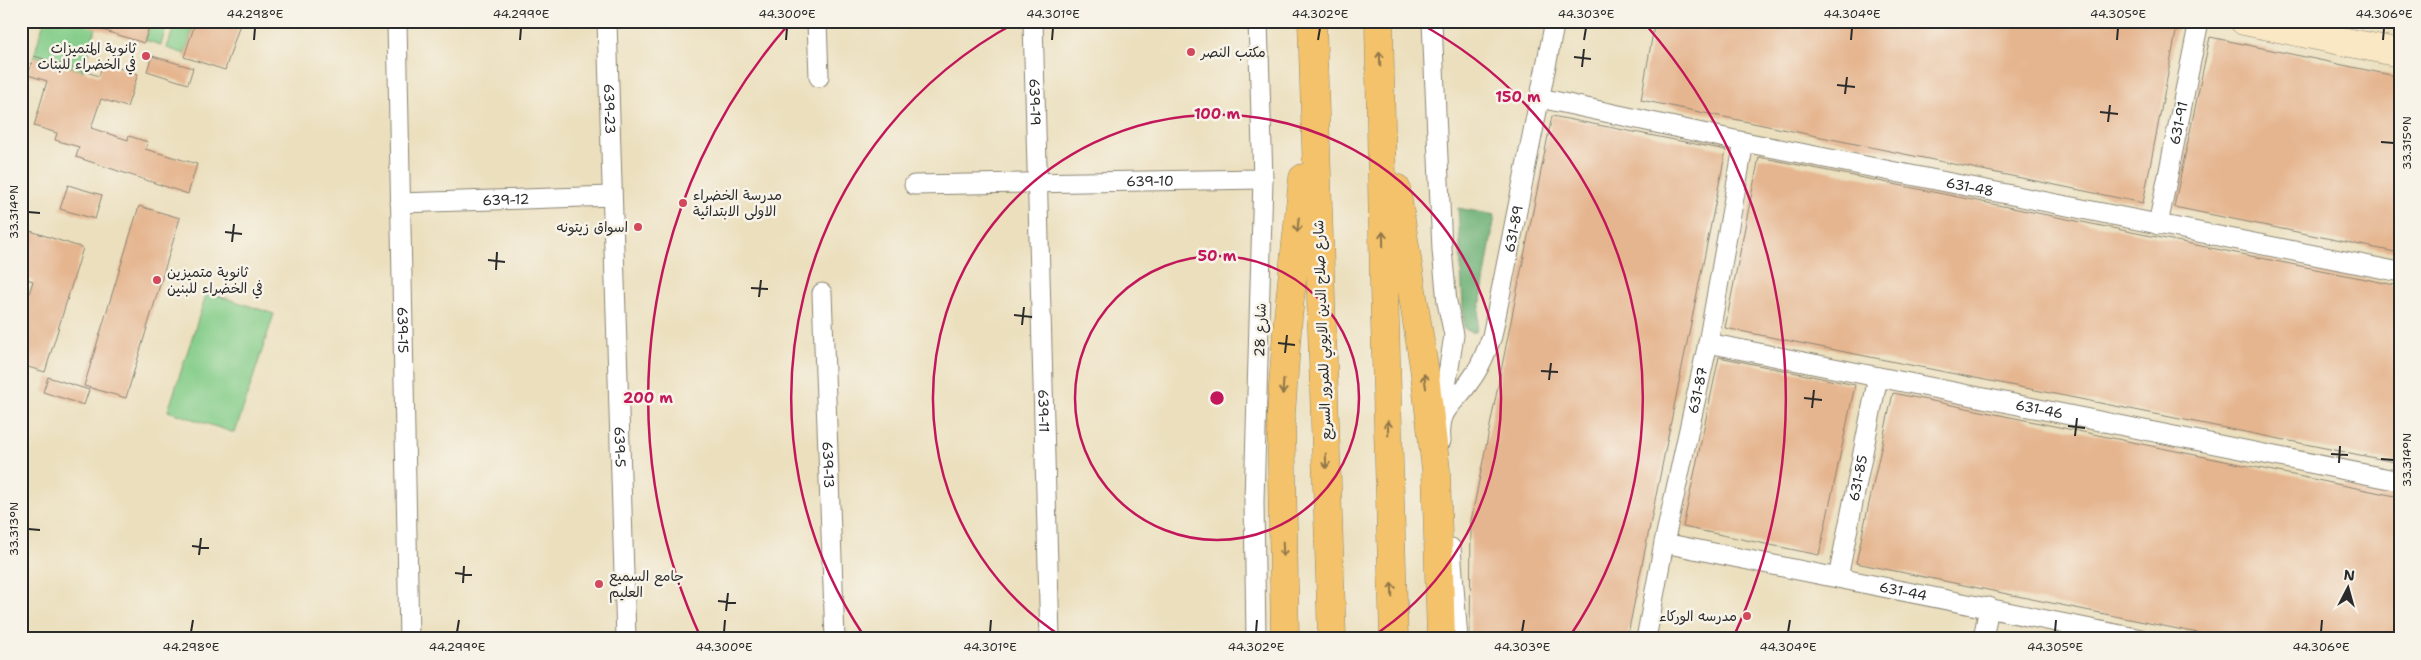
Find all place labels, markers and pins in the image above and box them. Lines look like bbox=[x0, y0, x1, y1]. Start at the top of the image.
place label: ثانوية المتميزات في الخضراء للبنات bbox=[38, 39, 137, 75]
place label: مكتب النصر bbox=[1200, 43, 1266, 61]
marker: مكتب النصر bbox=[1185, 46, 1197, 58]
marker: ثانوية المتميزات في الخضراء للبنات bbox=[140, 50, 152, 62]
place label: مدرسة الخضراء الاولى الابتدائية bbox=[693, 186, 782, 220]
marker: مدرسة الخضراء الاولى الابتدائية bbox=[677, 197, 689, 209]
place label: اسواق زيتونه bbox=[556, 218, 628, 236]
marker: اسواق زيتونه bbox=[632, 221, 644, 233]
place label: ثانوية متميزين في الخضراء للبنين bbox=[167, 263, 263, 299]
marker: ثانوية متميزين في الخضراء للبنين bbox=[151, 274, 163, 286]
centre of rings bbox=[1208, 389, 1226, 407]
place label: جامع السميع العليم bbox=[609, 567, 684, 603]
marker: جامع السميع العليم bbox=[593, 578, 605, 590]
place label: مدرسه الوركاء bbox=[1659, 607, 1737, 625]
marker: مدرسه الوركاء bbox=[1741, 610, 1753, 622]

